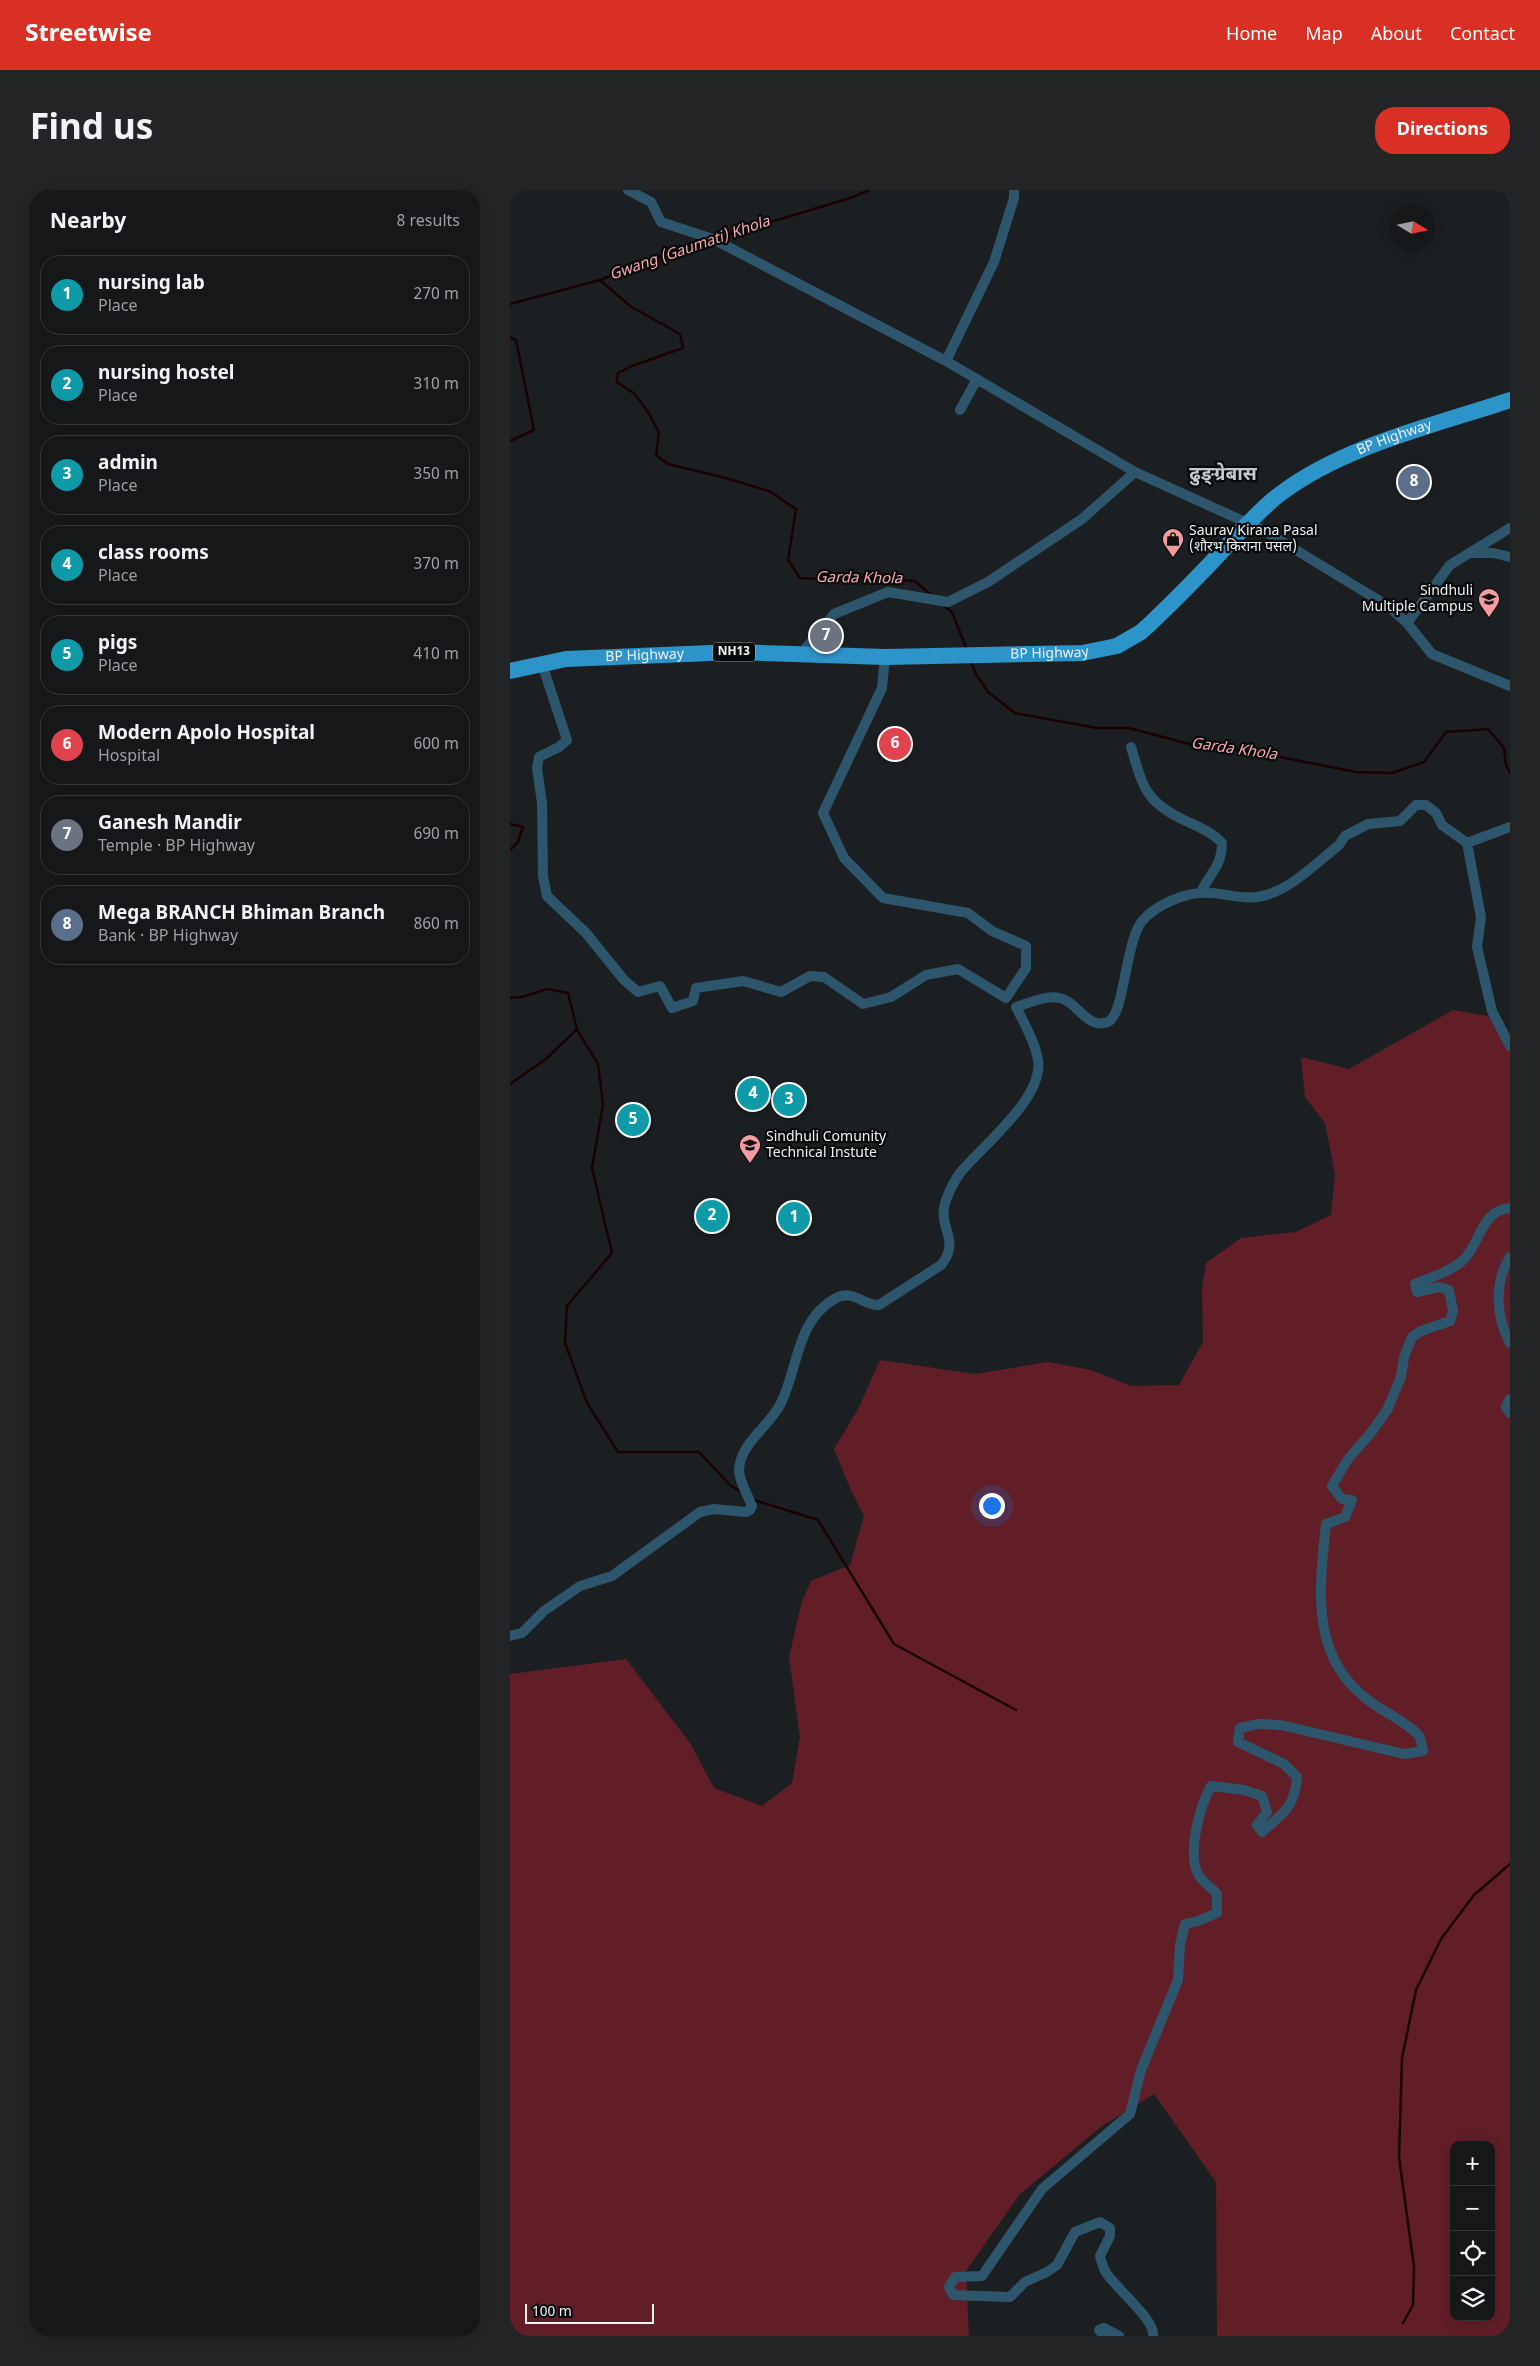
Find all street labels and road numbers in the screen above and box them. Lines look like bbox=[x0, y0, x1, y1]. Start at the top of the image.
street label: BP Highway bbox=[1354, 415, 1435, 460]
road number: NH13 bbox=[713, 642, 755, 662]
street label: BP Highway bbox=[1010, 642, 1091, 664]
street label: BP Highway bbox=[605, 645, 685, 667]

